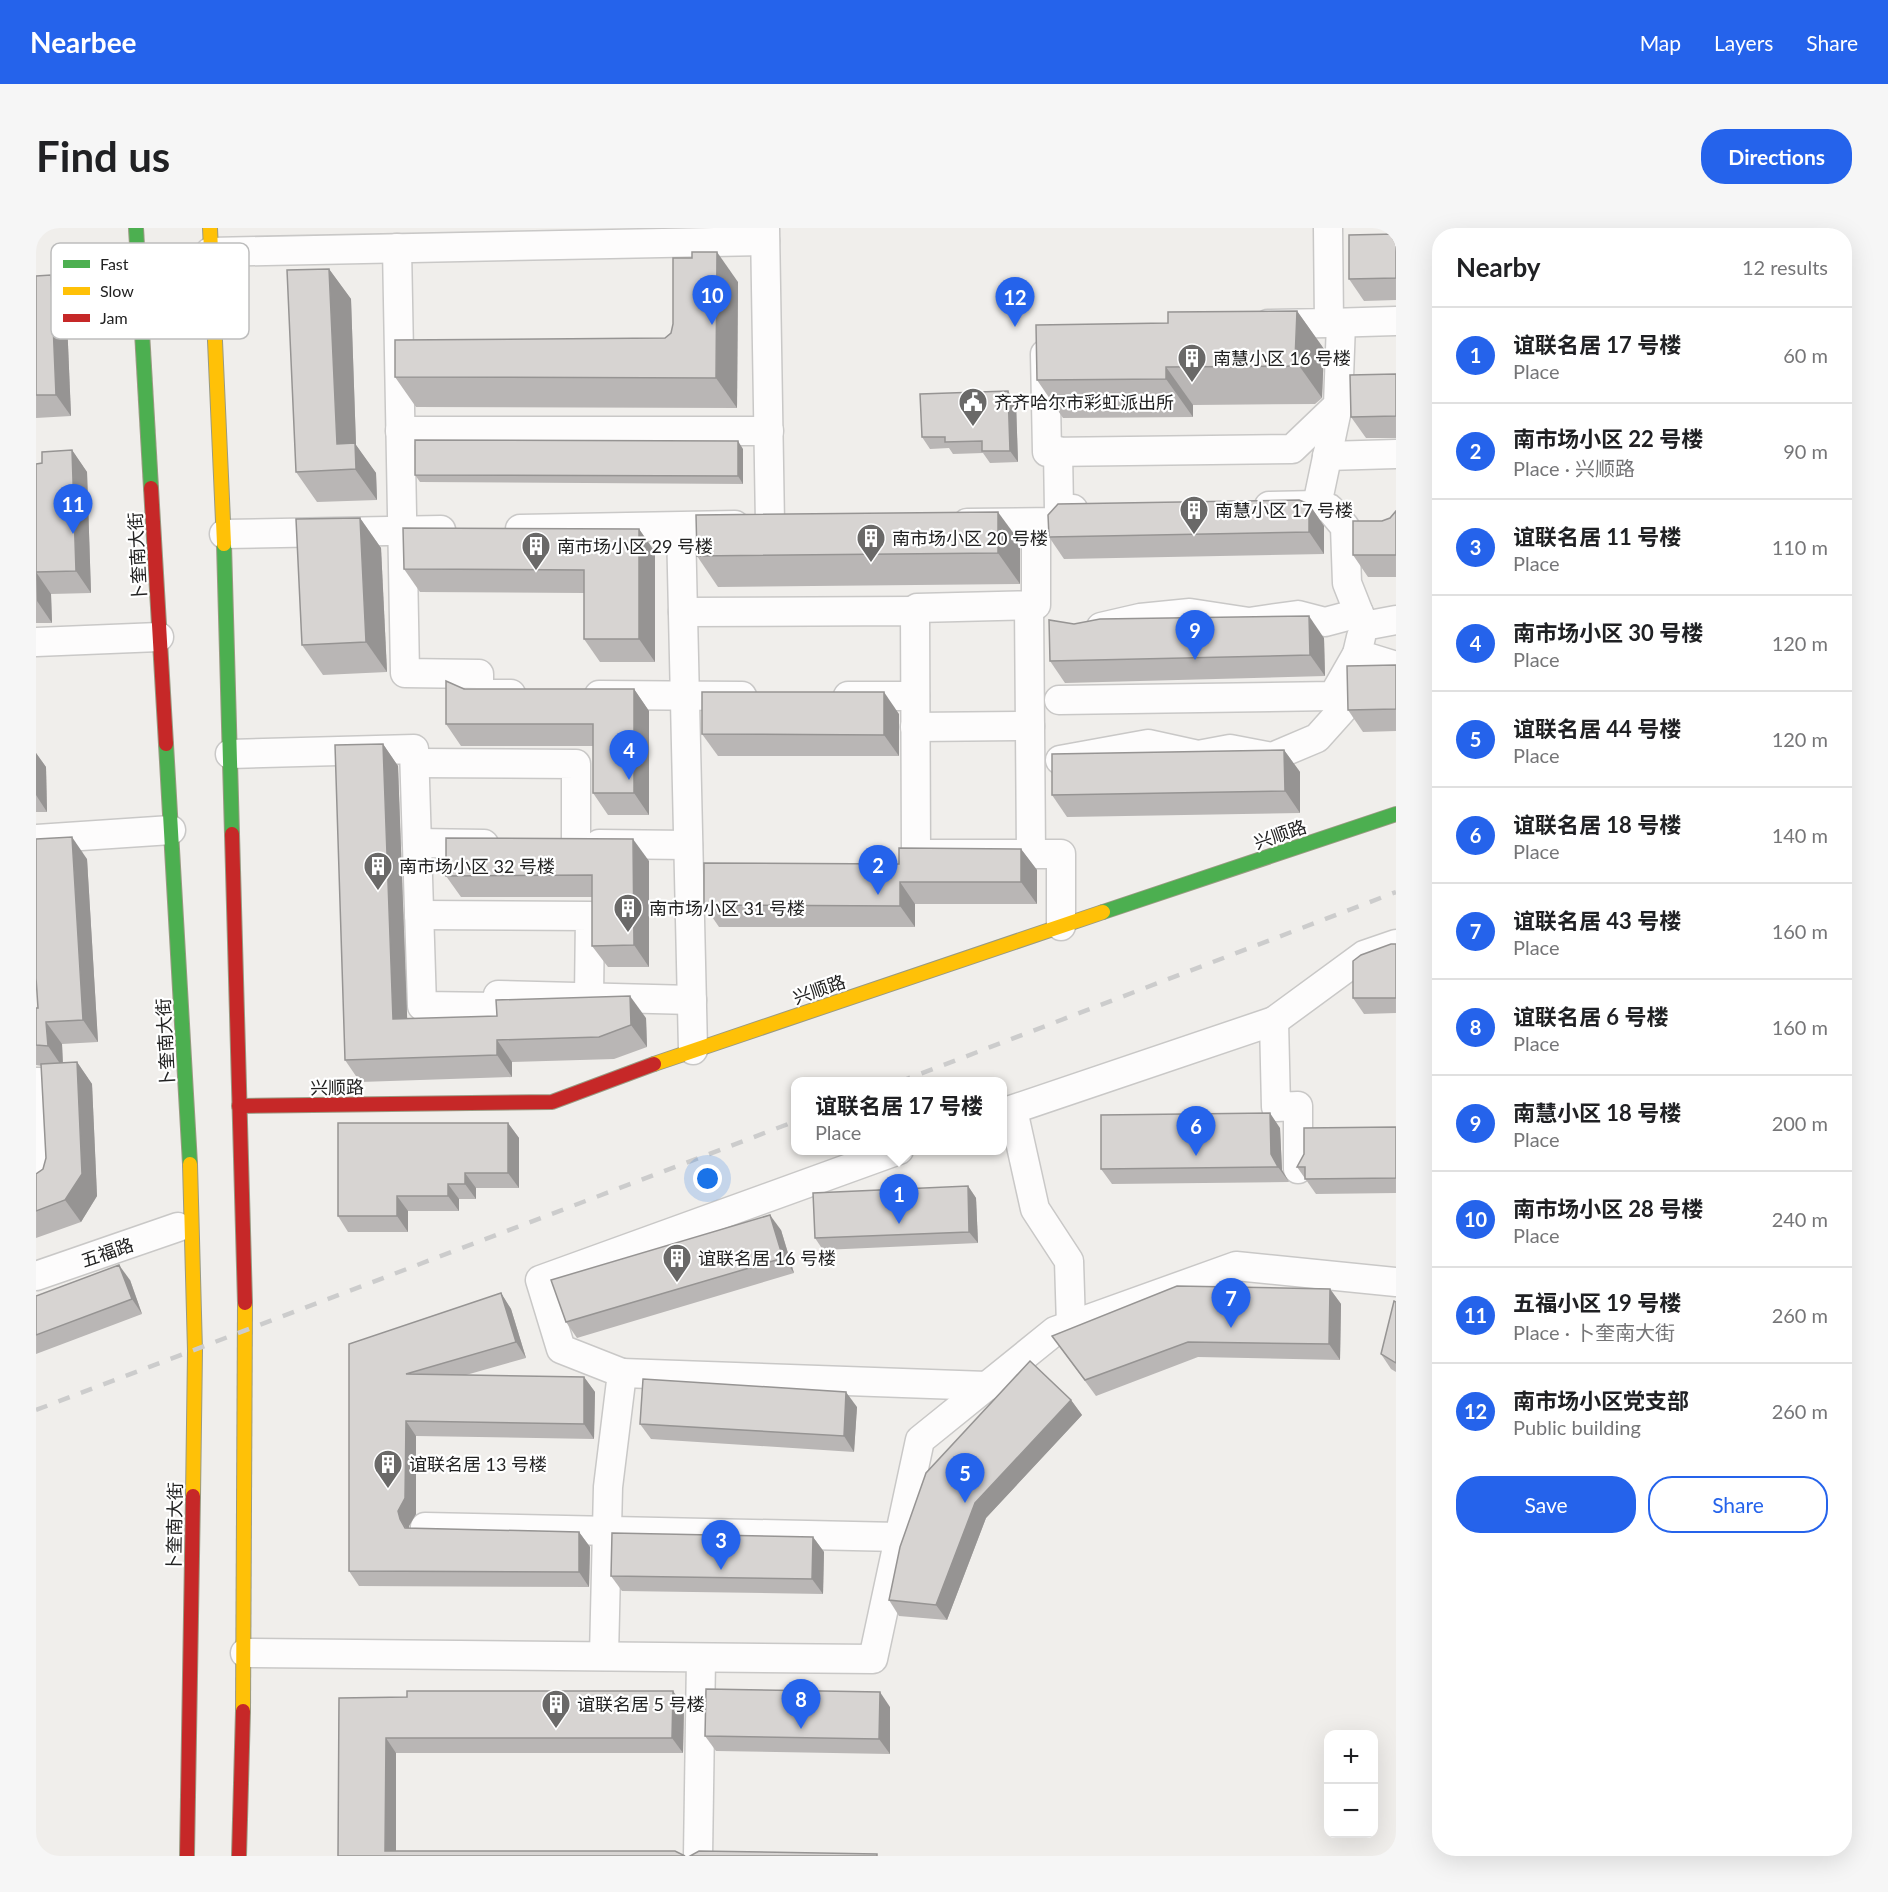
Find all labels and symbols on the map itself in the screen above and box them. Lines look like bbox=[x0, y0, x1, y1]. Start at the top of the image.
legend bbox=[51, 243, 249, 339]
text: Fast bbox=[100, 254, 129, 273]
pin: 10 bbox=[692, 276, 732, 325]
pin: 12 bbox=[996, 278, 1034, 327]
text: Slow bbox=[100, 281, 134, 300]
text: Jam bbox=[100, 308, 128, 327]
building icon: 南慧小区 16 号楼 bbox=[1176, 342, 1208, 384]
place label: 南慧小区 16 号楼 bbox=[1213, 347, 1351, 369]
public building icon: 齐齐哈尔市彩虹派出所 bbox=[957, 386, 989, 428]
place label: 齐齐哈尔市彩虹派出所 bbox=[994, 391, 1174, 413]
pin: 11 bbox=[54, 484, 93, 534]
building icon: 南慧小区 17 号楼 bbox=[1178, 494, 1210, 536]
place label: 南慧小区 17 号楼 bbox=[1215, 499, 1353, 521]
street label: 卜奎南大街 bbox=[124, 511, 150, 603]
building icon: 南市场小区 20 号楼 bbox=[855, 522, 887, 564]
place label: 南市场小区 20 号楼 bbox=[892, 527, 1048, 549]
building icon: 南市场小区 29 号楼 bbox=[520, 530, 552, 572]
place label: 南市场小区 29 号楼 bbox=[557, 535, 713, 557]
pin: 9 bbox=[1176, 610, 1214, 660]
pin: 4 bbox=[610, 730, 648, 780]
street label: 兴顺路 bbox=[1251, 815, 1309, 853]
pin: 2 bbox=[858, 846, 898, 895]
building icon: 南市场小区 32 号楼 bbox=[362, 850, 394, 892]
place label: 南市场小区 32 号楼 bbox=[399, 855, 555, 877]
building icon: 南市场小区 31 号楼 bbox=[612, 892, 644, 934]
place label: 南市场小区 31 号楼 bbox=[649, 897, 805, 919]
street label: 兴顺路 bbox=[790, 970, 848, 1008]
street label: 卜奎南大街 bbox=[152, 997, 178, 1089]
street label: 兴顺路 bbox=[310, 1076, 364, 1098]
pin: 6 bbox=[1176, 1106, 1216, 1156]
your location bbox=[693, 1164, 722, 1193]
pin: 1 bbox=[880, 1174, 918, 1224]
street label: 五福路 bbox=[78, 1233, 136, 1271]
building icon: 谊联名居 16 号楼 bbox=[661, 1242, 693, 1284]
place label: 谊联名居 16 号楼 bbox=[698, 1247, 836, 1269]
pin: 7 bbox=[1212, 1278, 1250, 1328]
building icon: 谊联名居 13 号楼 bbox=[372, 1448, 404, 1490]
place label: 谊联名居 13 号楼 bbox=[409, 1453, 547, 1475]
pin: 5 bbox=[946, 1454, 984, 1503]
street label: 卜奎南大街 bbox=[162, 1482, 186, 1572]
pin: 3 bbox=[702, 1520, 740, 1570]
pin: 8 bbox=[782, 1680, 820, 1729]
building icon: 谊联名居 5 号楼 bbox=[540, 1688, 572, 1730]
place label: 谊联名居 5 号楼 bbox=[577, 1693, 705, 1715]

